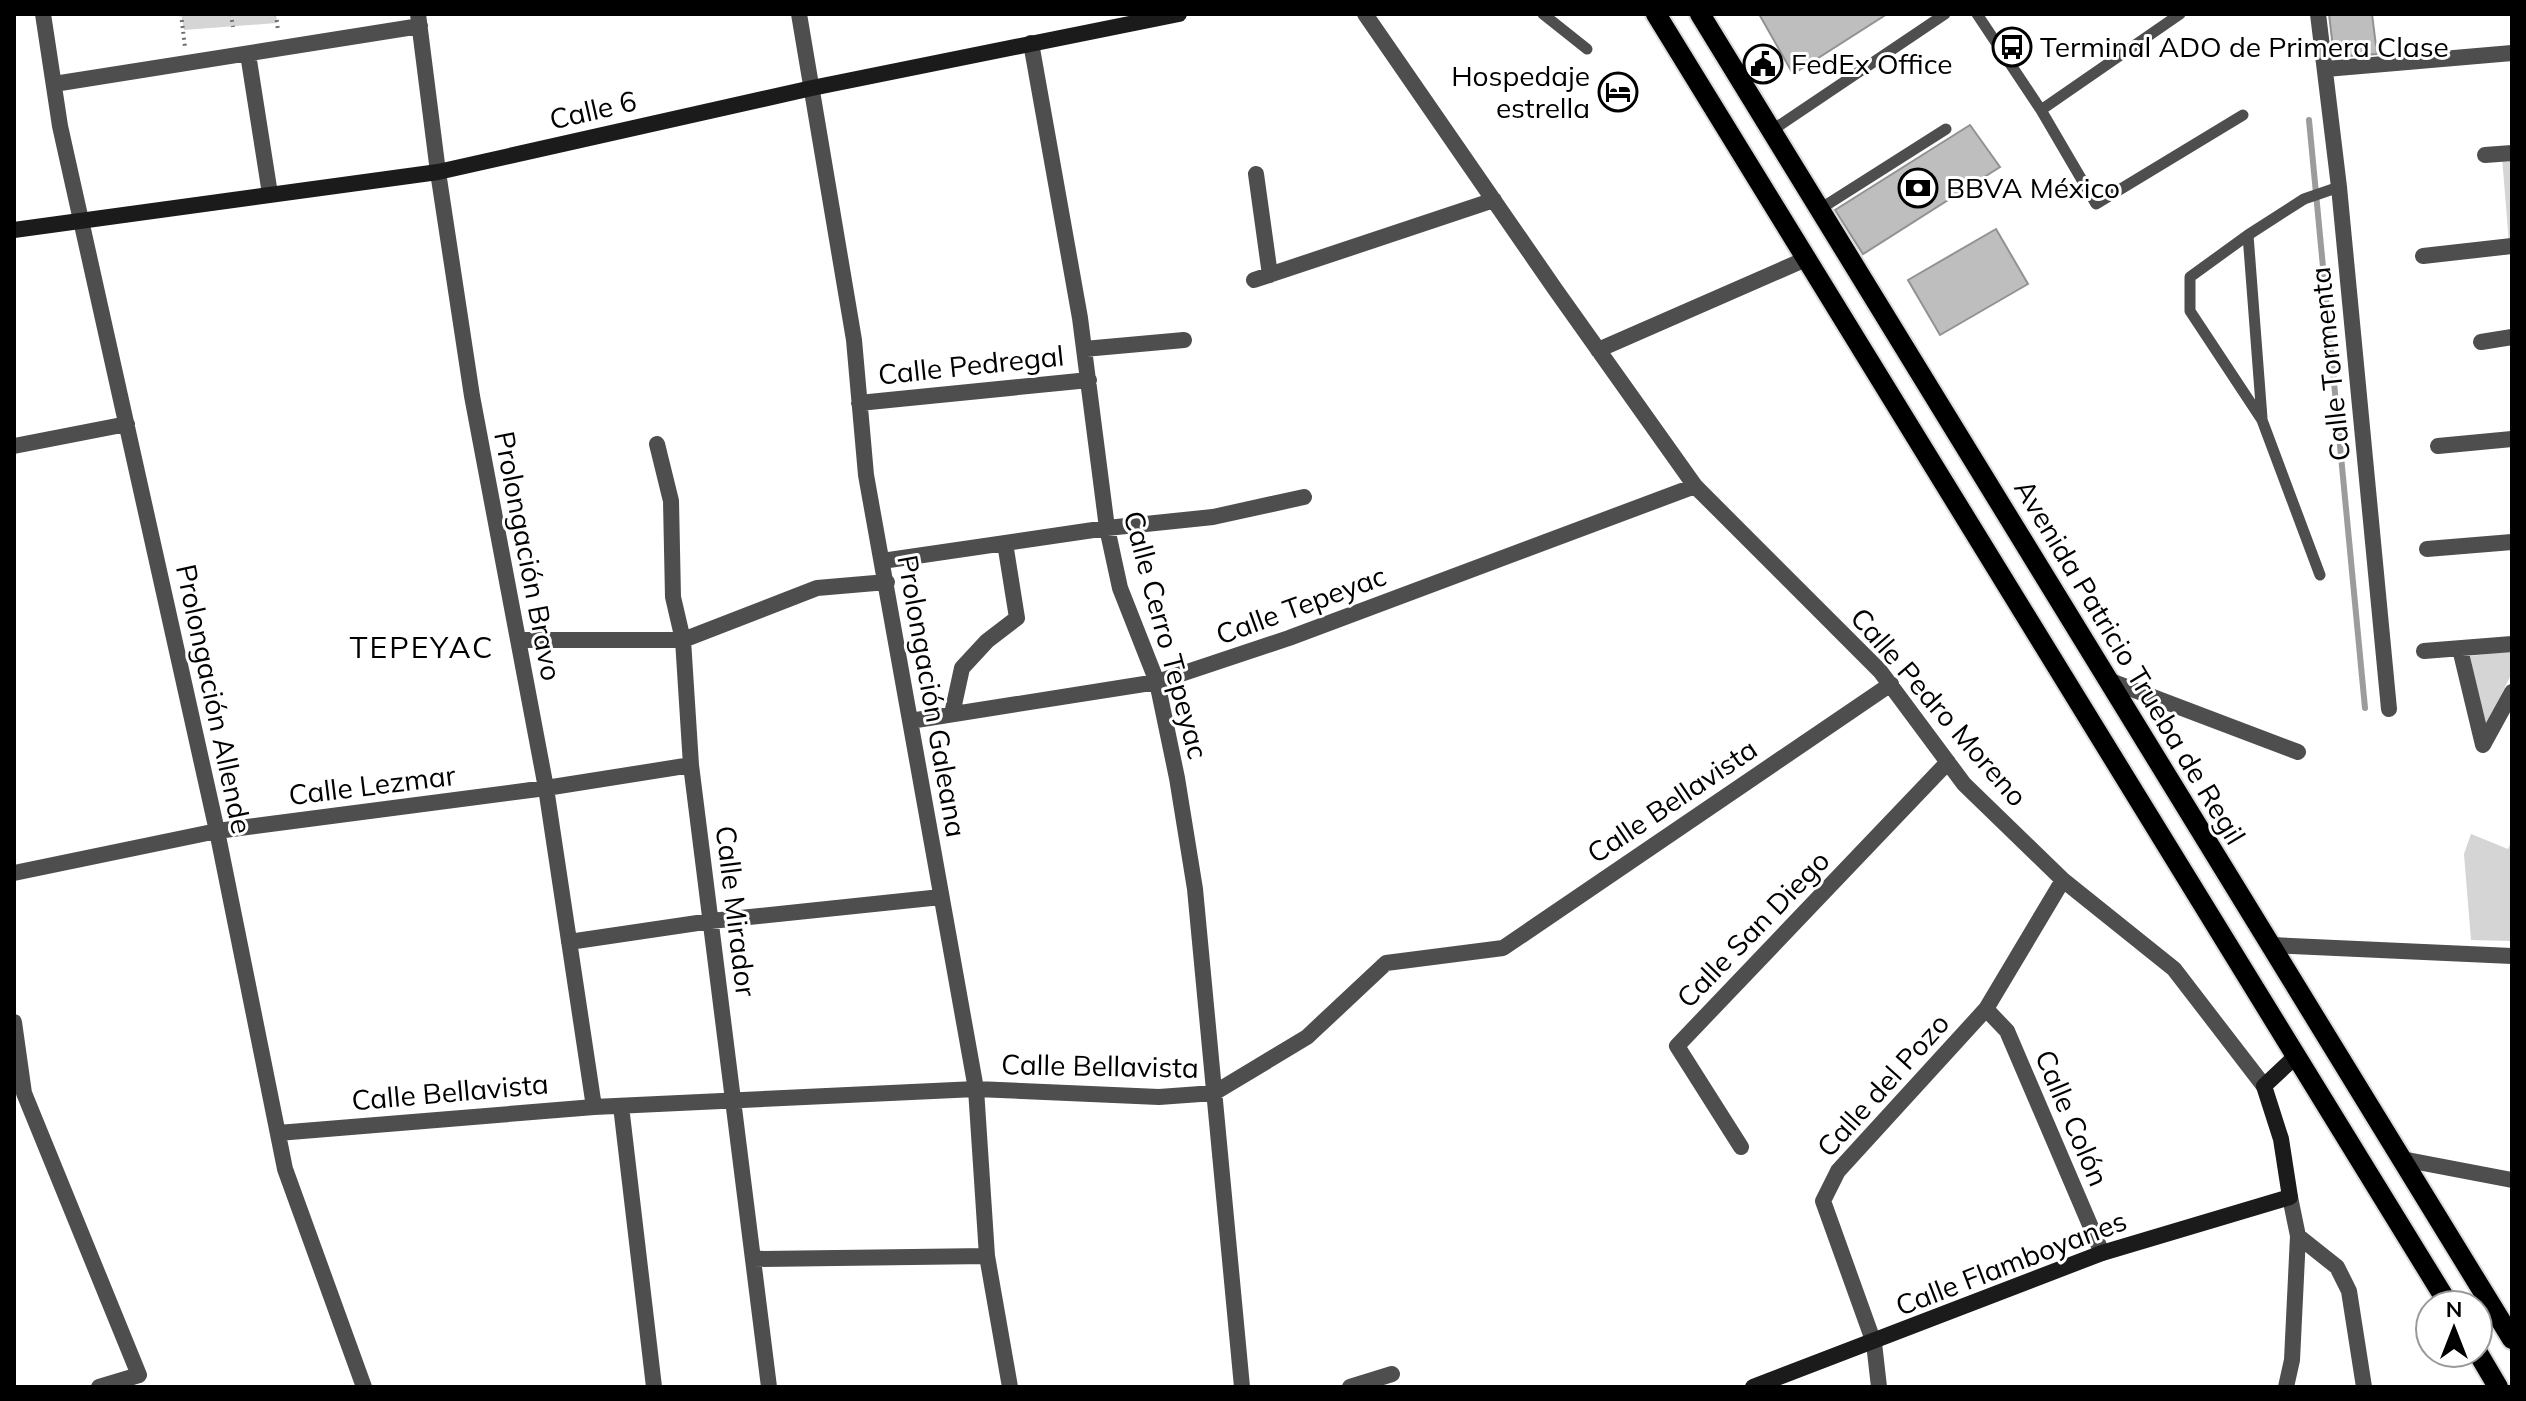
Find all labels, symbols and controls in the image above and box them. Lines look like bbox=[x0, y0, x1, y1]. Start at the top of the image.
bus stop icon: Terminal ADO de Primera Clase bbox=[1991, 26, 2033, 68]
place label: Terminal ADO de Primera Clase bbox=[2040, 29, 2449, 64]
public building icon: FedEx Office bbox=[1742, 43, 1784, 85]
place label: FedEx Office bbox=[1791, 46, 1953, 81]
place label: Hospedaje estrella bbox=[1451, 58, 1590, 125]
hotel icon: Hospedaje estrella bbox=[1597, 71, 1639, 113]
street label: Calle 6 bbox=[546, 83, 640, 136]
bank icon: BBVA México bbox=[1897, 167, 1939, 209]
place label: BBVA México bbox=[1946, 170, 2120, 205]
street label: Calle Tormenta bbox=[2302, 265, 2357, 463]
street label: Calle Pedregal bbox=[876, 337, 1066, 392]
street label: Prolongación Bravo bbox=[487, 428, 570, 684]
street label: Avenida Patricio Trueba de Regil bbox=[2007, 473, 2253, 851]
street label: Calle Cerro Tepeyac bbox=[1117, 507, 1216, 763]
street label: Prolongación Galeana bbox=[890, 552, 975, 840]
street label: Calle Tepeyac bbox=[1211, 558, 1391, 651]
street label: Prolongación Allende bbox=[169, 561, 260, 837]
street label: Calle Pedro Moreno bbox=[1844, 600, 2035, 813]
district label: TEPEYAC bbox=[349, 628, 495, 666]
street label: Calle Bellavista bbox=[1580, 731, 1763, 870]
street label: Calle Lezmar bbox=[287, 757, 458, 812]
street label: Calle Mirador bbox=[709, 824, 764, 999]
street label: Calle San Diego bbox=[1669, 843, 1836, 1015]
street label: Calle del Pozo bbox=[1809, 1006, 1956, 1164]
street label: Calle Colón bbox=[2028, 1044, 2117, 1191]
street label: Calle Bellavista bbox=[1001, 1046, 1199, 1085]
street label: Calle Bellavista bbox=[350, 1065, 550, 1118]
street label: Calle Flamboyanes bbox=[1890, 1202, 2131, 1323]
north arrow bbox=[2414, 1289, 2494, 1369]
text: N bbox=[2446, 1295, 2462, 1323]

